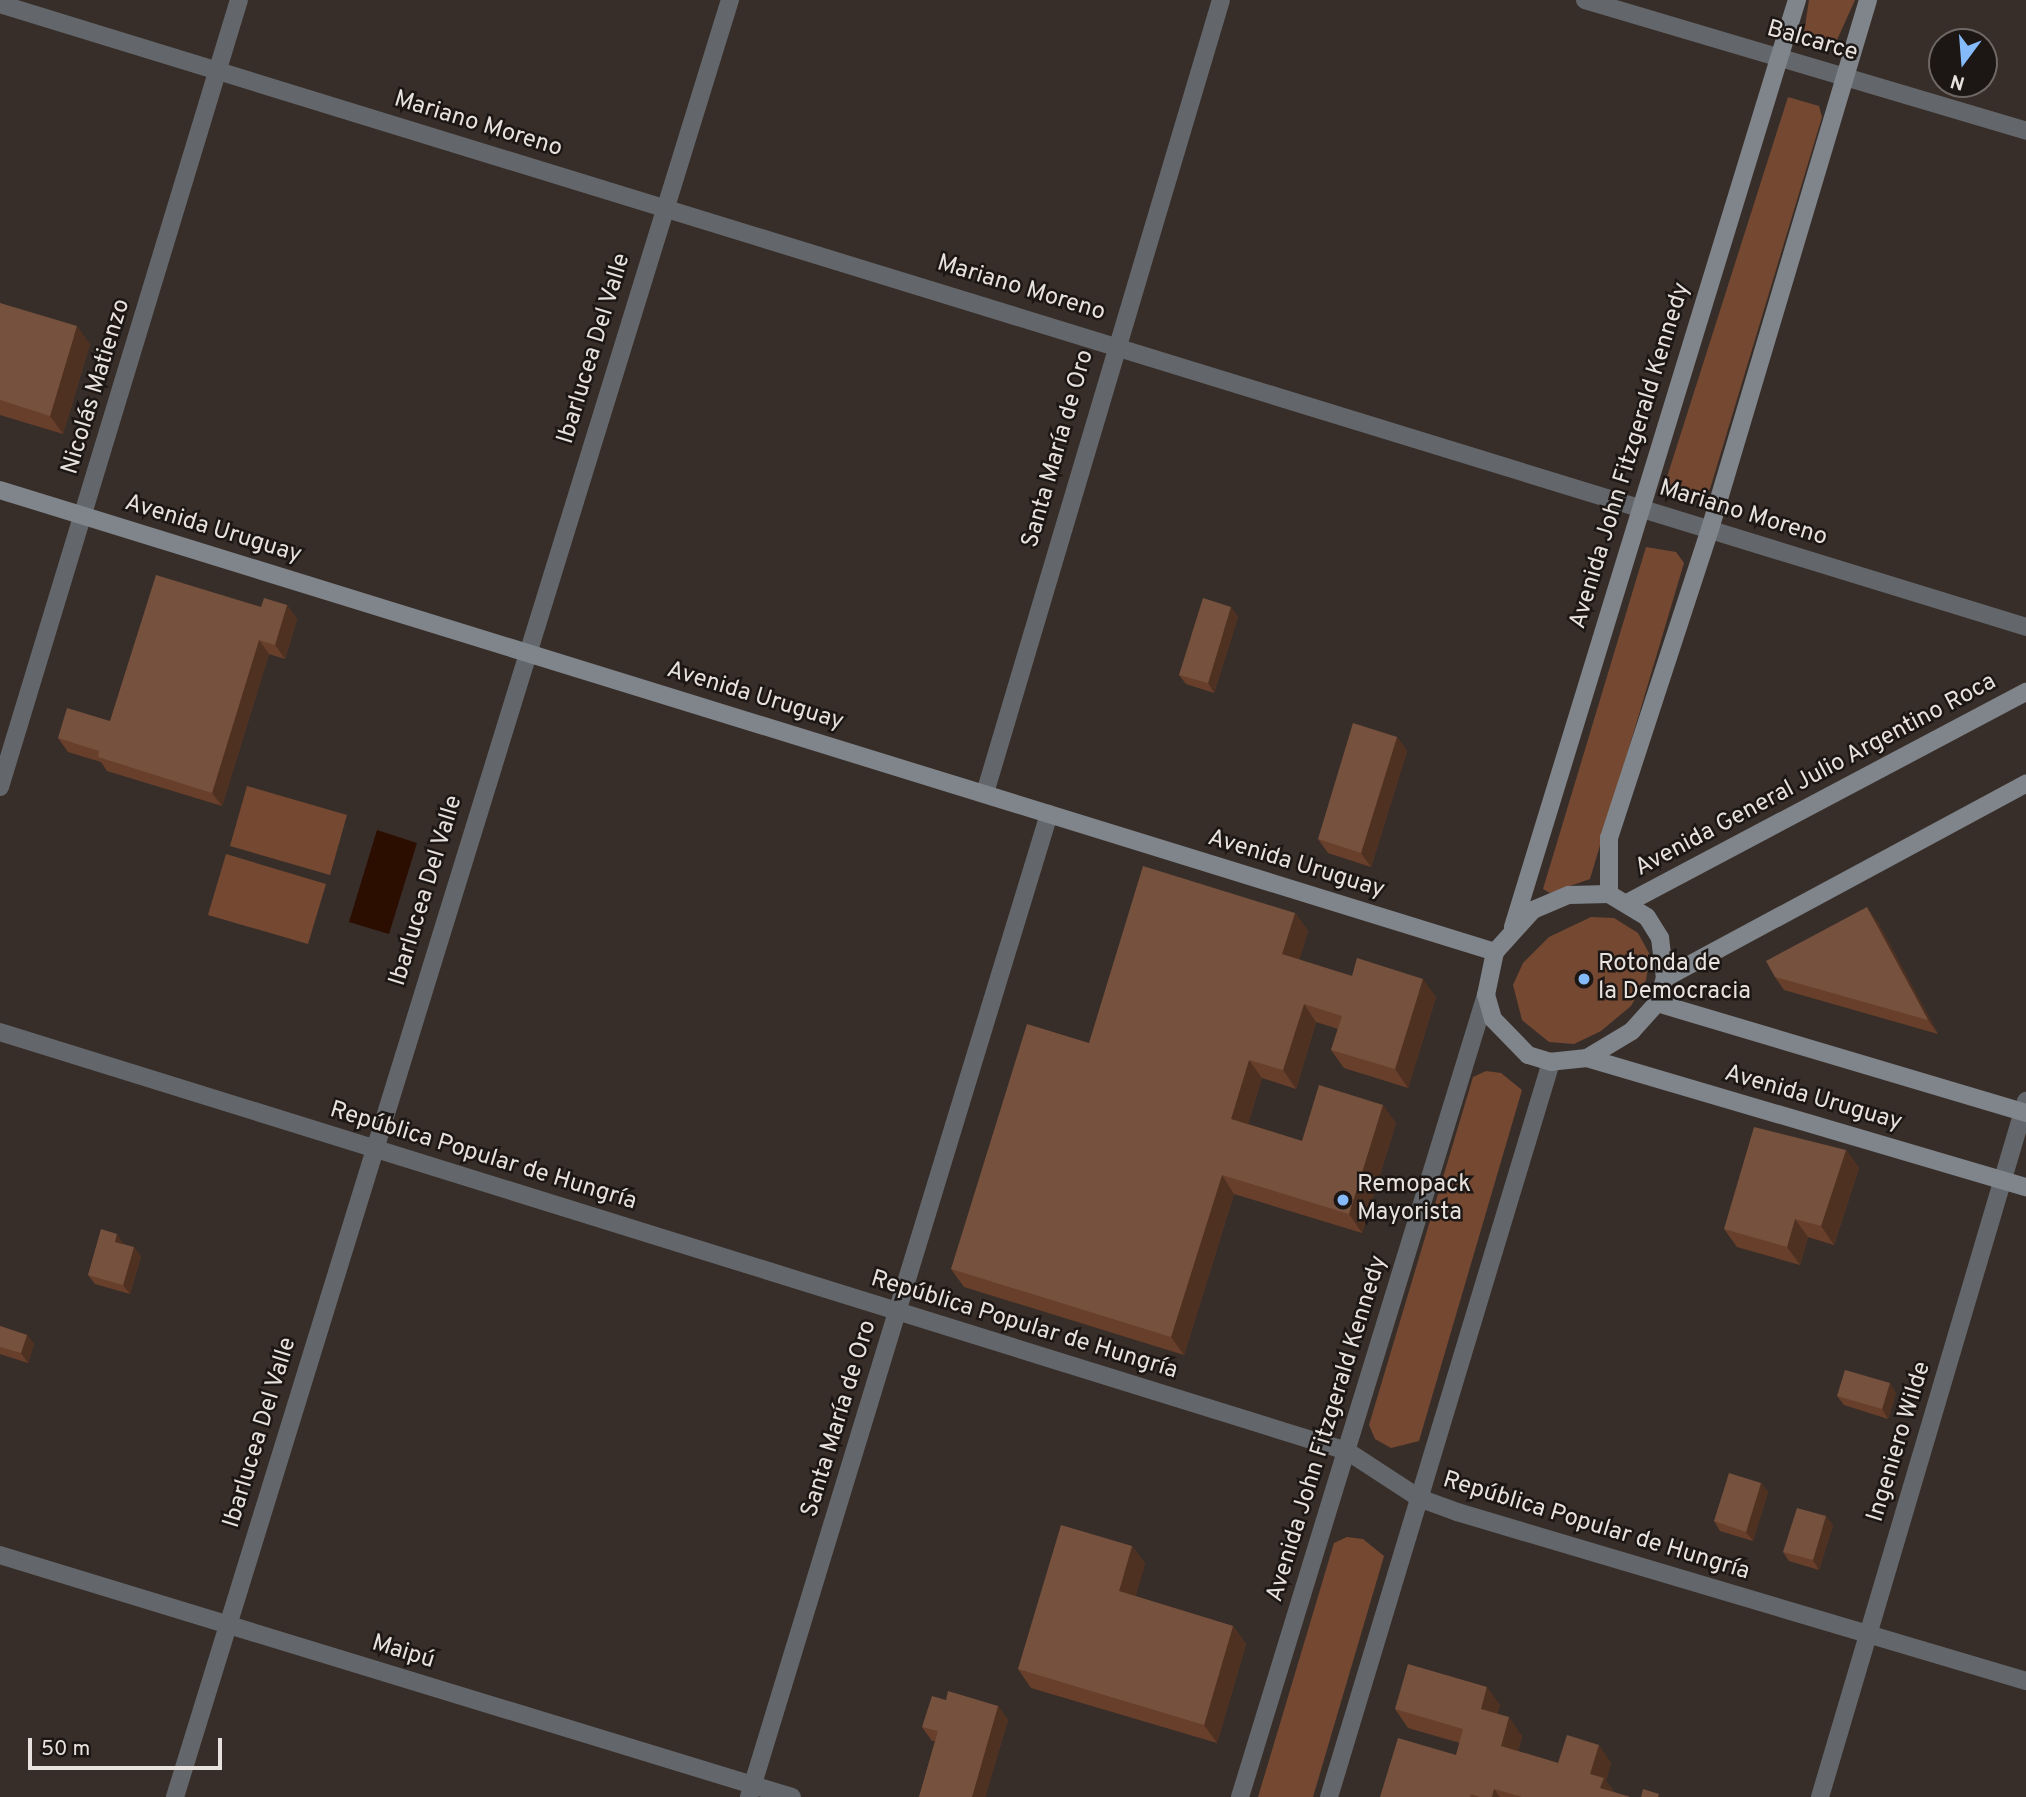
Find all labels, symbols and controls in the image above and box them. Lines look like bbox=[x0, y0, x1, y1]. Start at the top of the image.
street label: Balcarce bbox=[1763, 15, 1861, 69]
north arrow bbox=[1928, 28, 1998, 98]
text: N bbox=[1948, 68, 1968, 95]
street label: Mariano Moreno bbox=[390, 86, 566, 164]
street label: Ibarlucea Del Valle bbox=[552, 250, 638, 448]
street label: Mariano Moreno bbox=[933, 250, 1109, 328]
street label: Avenida John Fitzgerald Kennedy bbox=[1565, 279, 1697, 633]
street label: Nicolás Matienzo bbox=[57, 296, 137, 478]
street label: Santa María de Oro bbox=[1017, 347, 1101, 551]
street label: Mariano Moreno bbox=[1655, 475, 1831, 553]
street label: Avenida Uruguay bbox=[121, 489, 305, 571]
street label: Avenida Uruguay bbox=[663, 656, 847, 738]
street label: Avenida General Julio Argentino Roca bbox=[1630, 668, 2002, 884]
street label: Ibarlucea Del Valle bbox=[384, 792, 470, 990]
street label: Avenida Uruguay bbox=[1204, 824, 1388, 906]
place label: Rotonda de la Democracia bbox=[1598, 951, 1751, 1007]
marker: Rotonda de la Democracia bbox=[1576, 971, 1592, 987]
street label: Avenida Uruguay bbox=[1721, 1060, 1905, 1138]
street label: República Popular de Hungría bbox=[326, 1097, 640, 1217]
place label: Remopack Mayorista bbox=[1357, 1172, 1471, 1228]
marker: Remopack Mayorista bbox=[1335, 1192, 1351, 1208]
street label: Avenida John Fitzgerald Kennedy bbox=[1262, 1252, 1394, 1606]
street label: República Popular de Hungría bbox=[867, 1266, 1181, 1386]
street label: Santa María de Oro bbox=[796, 1317, 884, 1521]
street label: Ibarlucea Del Valle bbox=[218, 1334, 304, 1532]
street label: Ingeniero Wilde bbox=[1862, 1358, 1938, 1526]
street label: República Popular de Hungría bbox=[1439, 1467, 1753, 1587]
street label: Maipú bbox=[368, 1630, 438, 1676]
scale bar bbox=[32, 1724, 226, 1768]
text: 50 m bbox=[41, 1736, 90, 1763]

